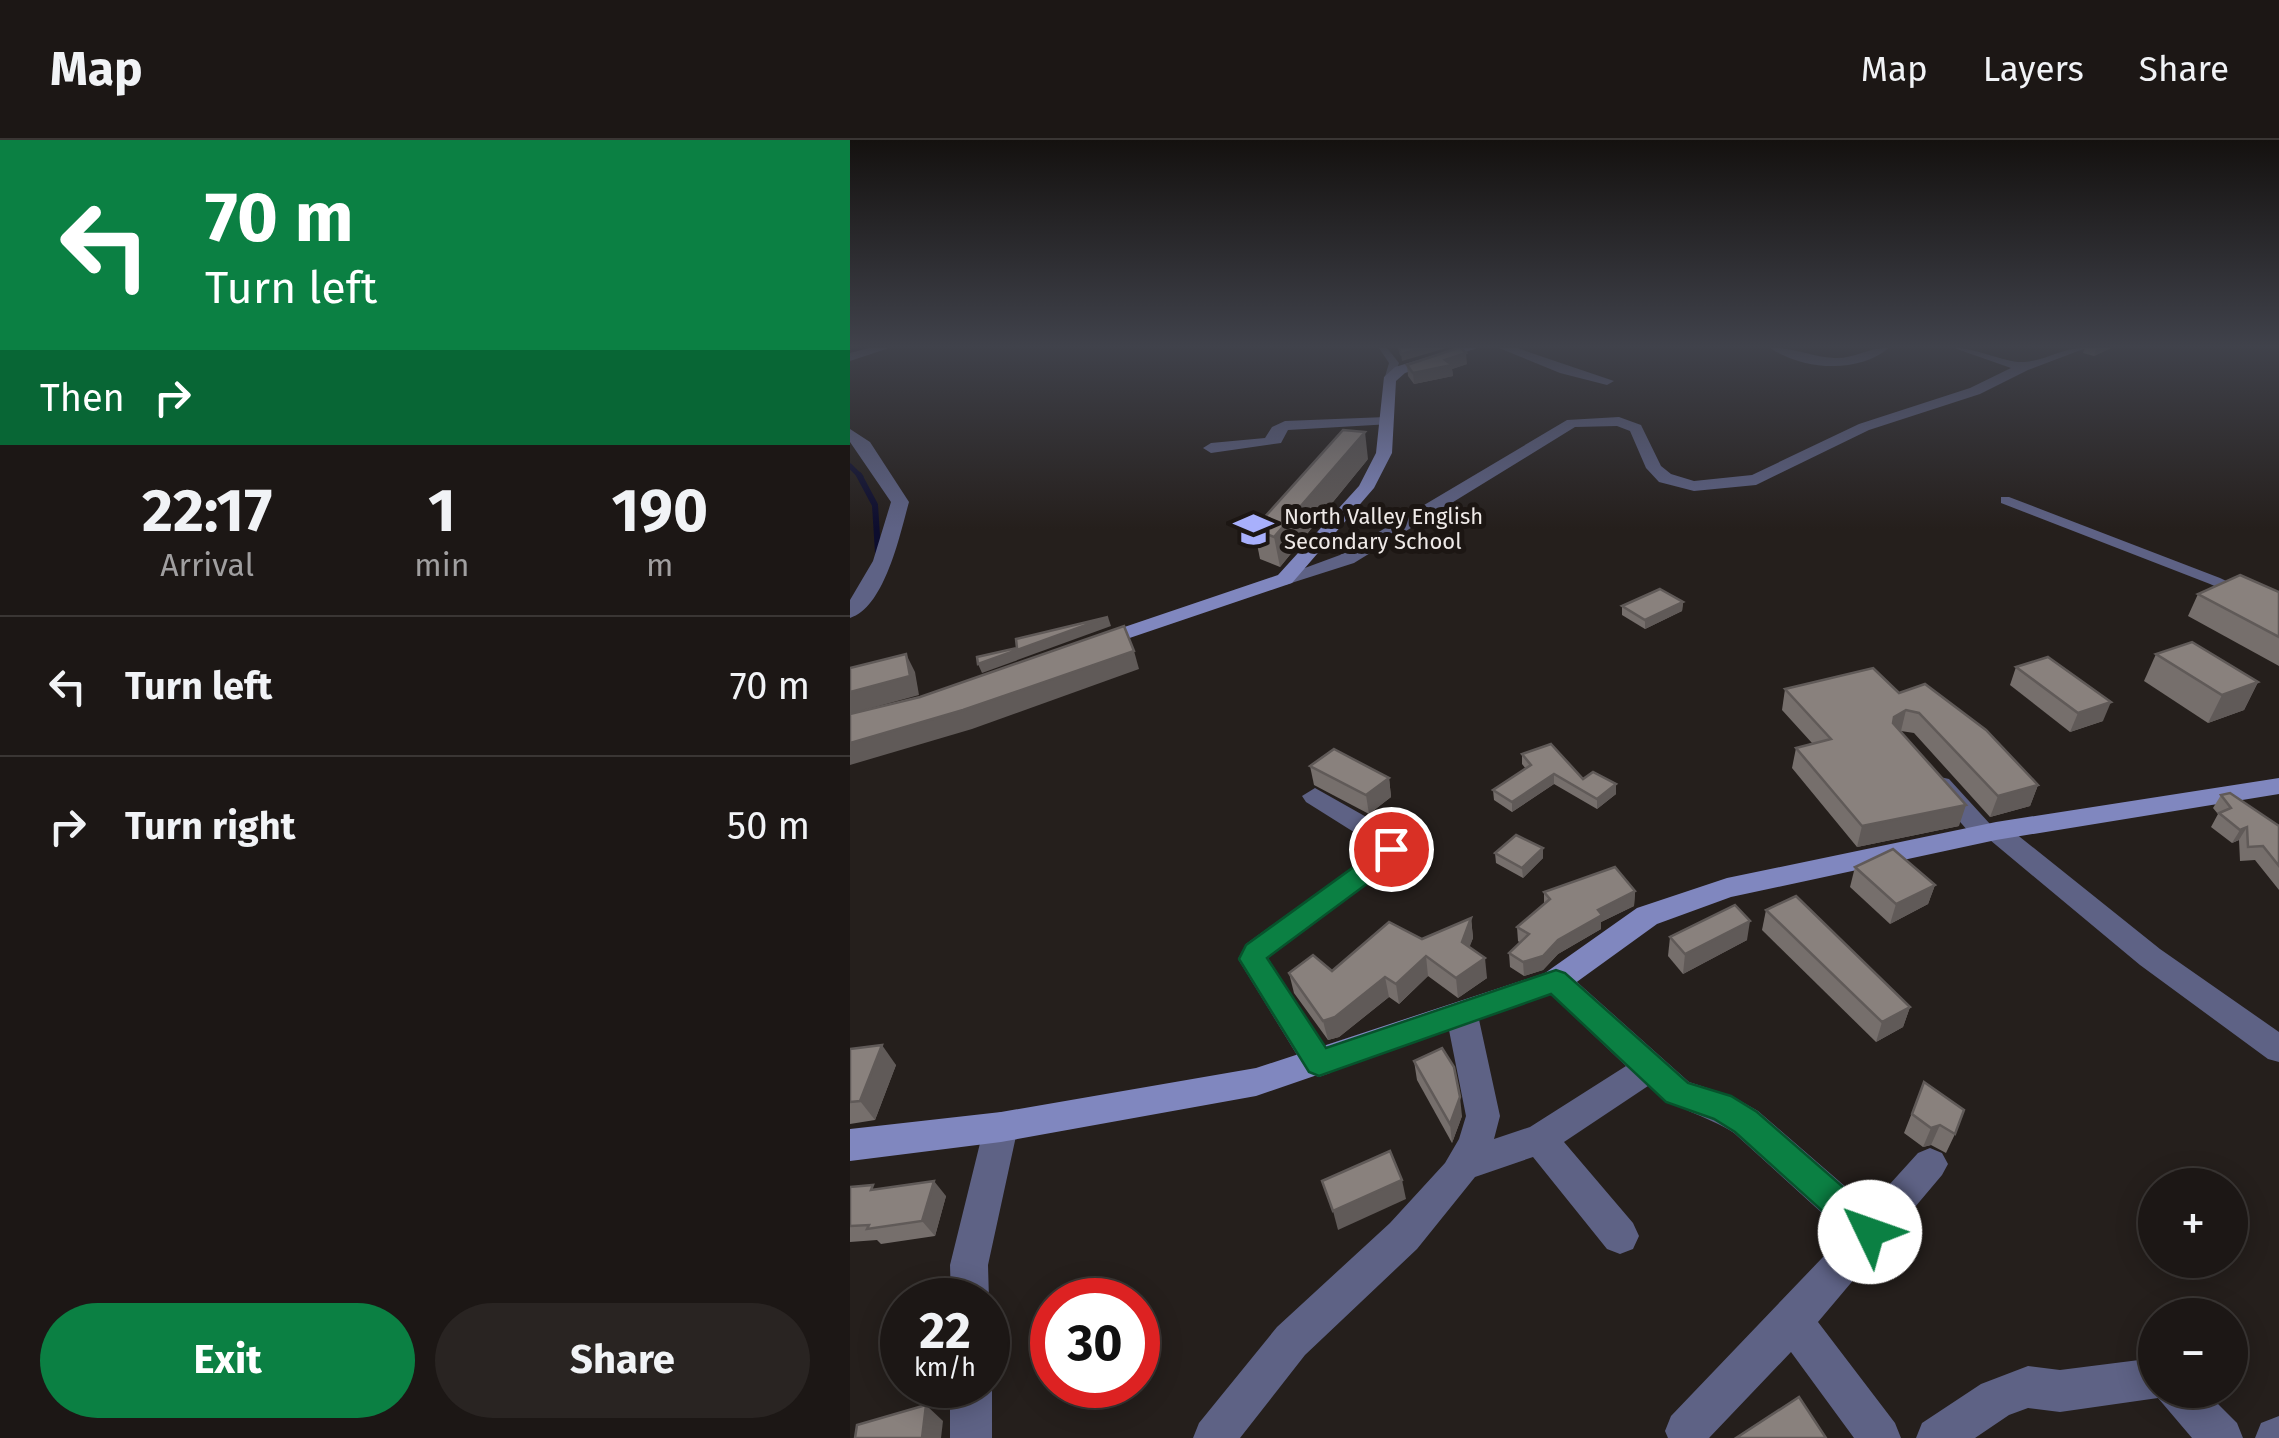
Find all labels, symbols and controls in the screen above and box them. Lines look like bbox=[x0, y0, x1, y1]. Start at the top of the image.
text: Map bbox=[50, 40, 143, 98]
text: Map bbox=[1861, 48, 1928, 90]
text: Layers bbox=[1983, 48, 2084, 90]
text: Share bbox=[2139, 48, 2229, 90]
text: 70 m bbox=[205, 176, 354, 260]
icon: left bbox=[40, 180, 170, 310]
text: Turn left bbox=[205, 261, 377, 315]
icon: right bbox=[145, 370, 200, 425]
text: Then bbox=[40, 375, 125, 421]
text: 22:17 bbox=[142, 475, 272, 547]
text: 1 bbox=[428, 475, 456, 547]
text: 190 bbox=[611, 475, 708, 547]
place label: North Valley English Secondary School bbox=[1284, 503, 1483, 555]
school or university icon: North Valley English Secondary School bbox=[1233, 508, 1275, 550]
text: Arrival bbox=[160, 546, 254, 584]
text: min bbox=[414, 546, 469, 584]
text: m bbox=[646, 546, 673, 584]
icon: left bbox=[40, 659, 95, 714]
text: Turn left bbox=[125, 663, 272, 709]
text: 70 m bbox=[730, 663, 810, 709]
icon: right bbox=[40, 799, 95, 854]
text: Turn right bbox=[125, 803, 295, 849]
text: 50 m bbox=[727, 803, 810, 849]
pin bbox=[1349, 807, 1434, 892]
icon: arrive bbox=[1364, 822, 1419, 877]
map controls bbox=[2138, 1168, 2248, 1408]
button: + bbox=[2138, 1168, 2248, 1278]
position arrow bbox=[1818, 1180, 1922, 1284]
speed limit sign: 30 bbox=[1030, 1278, 1160, 1408]
button: − bbox=[2138, 1298, 2248, 1408]
text: 22 bbox=[919, 1301, 971, 1361]
button: Exit bbox=[40, 1303, 415, 1418]
button: Share bbox=[435, 1303, 810, 1418]
text: km/h bbox=[914, 1353, 976, 1383]

